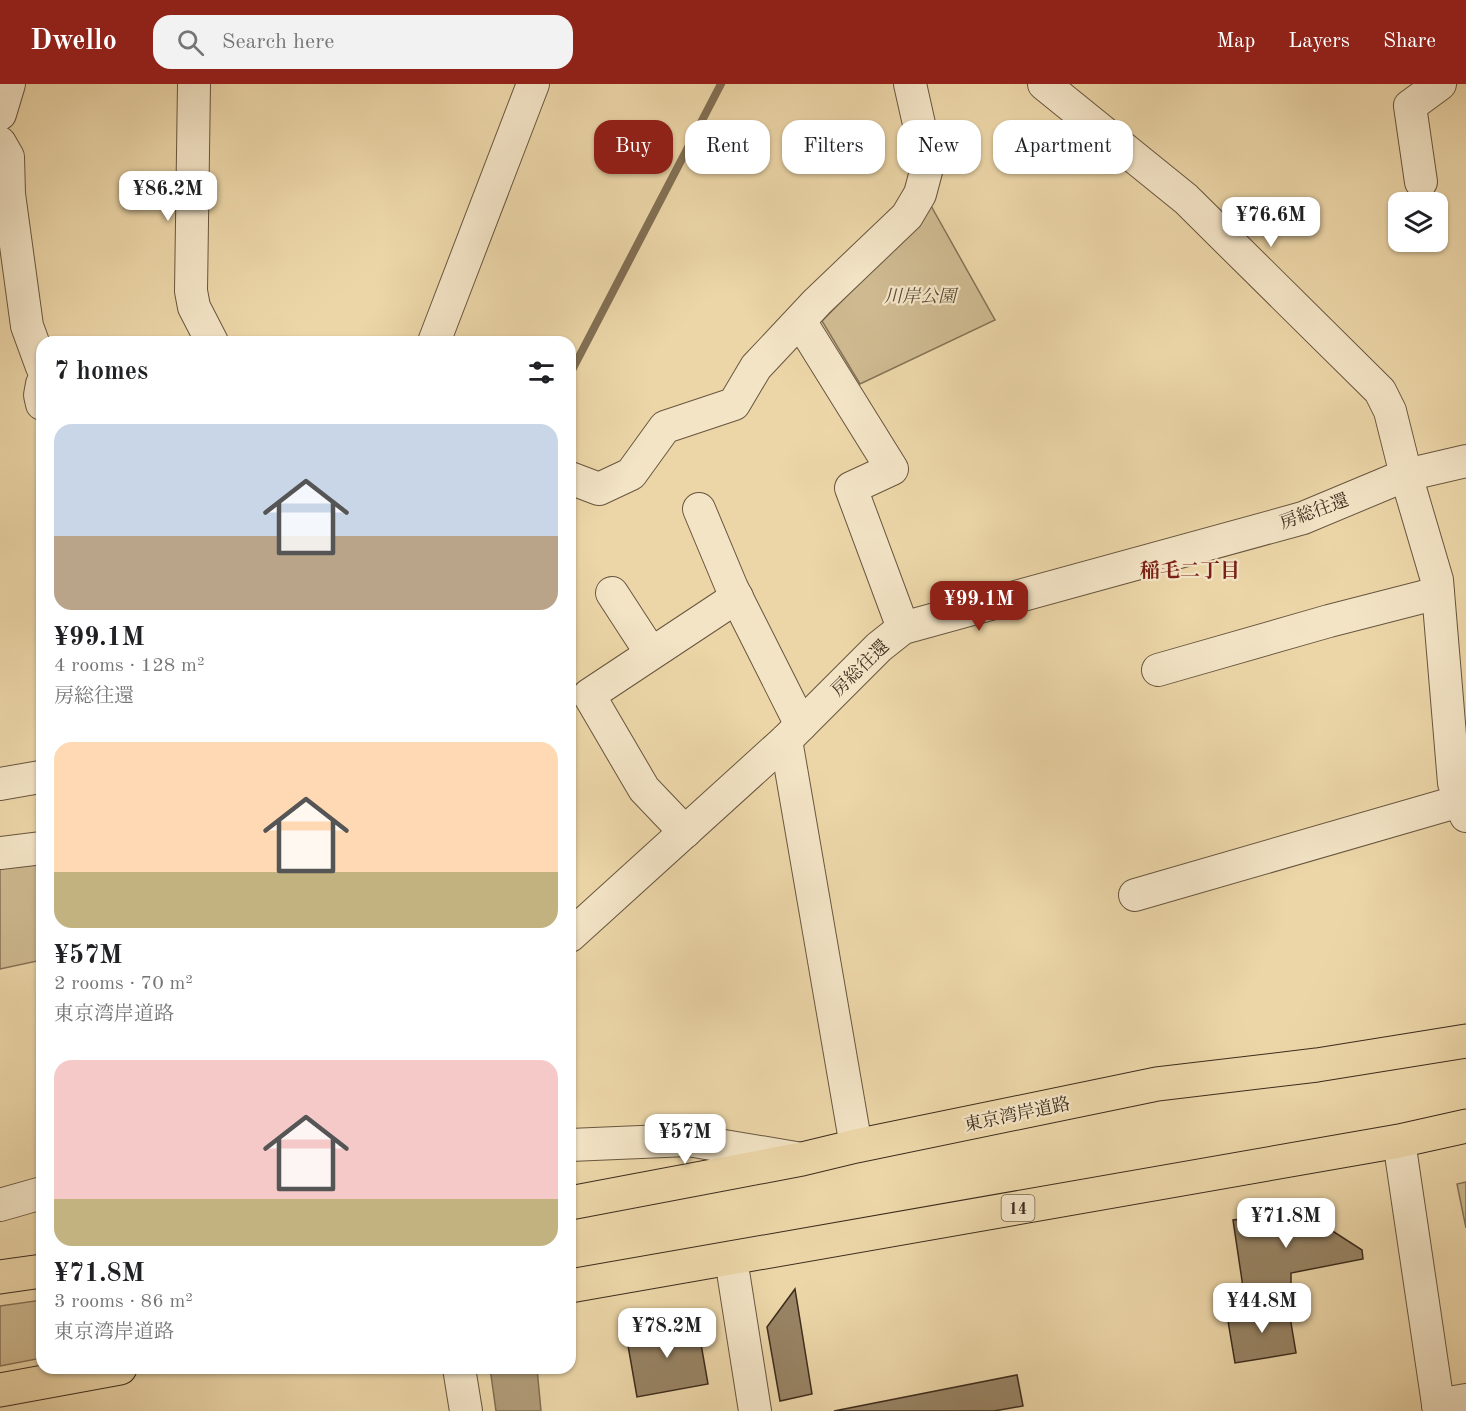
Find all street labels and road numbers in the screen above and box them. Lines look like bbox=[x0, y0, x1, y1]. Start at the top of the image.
street label: 房総往還 bbox=[1277, 489, 1351, 533]
street label: 房総往還 bbox=[827, 636, 893, 700]
street label: 東京湾岸道路 bbox=[962, 1093, 1072, 1135]
road number: 14 bbox=[1002, 1195, 1034, 1221]

